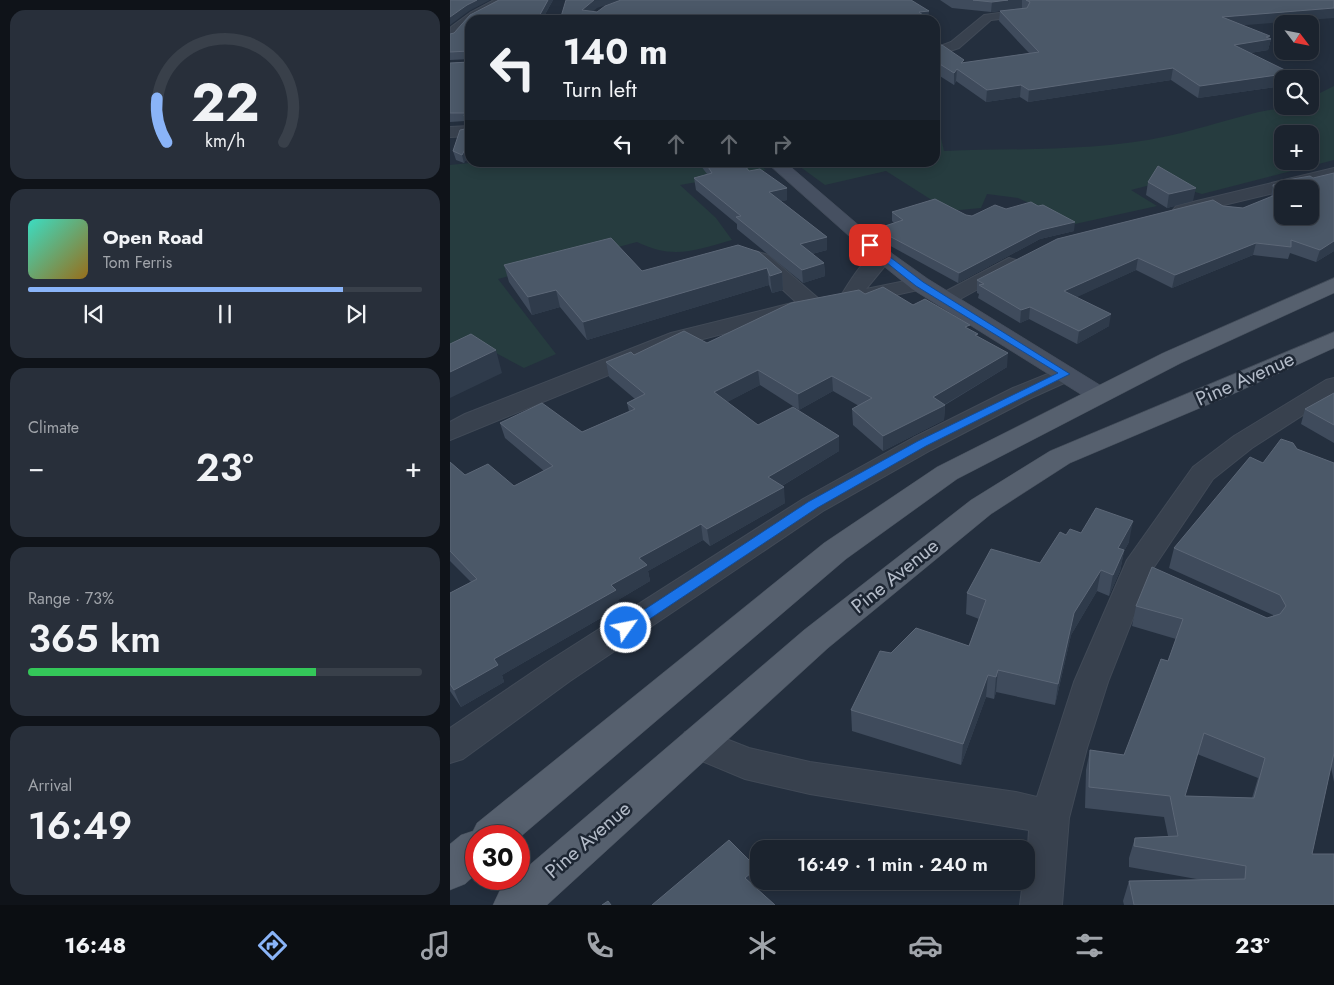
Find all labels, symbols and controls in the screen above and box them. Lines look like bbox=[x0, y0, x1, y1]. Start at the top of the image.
north arrow bbox=[1274, 15, 1319, 60]
map controls bbox=[1274, 15, 1319, 225]
text: 140 m bbox=[563, 27, 668, 77]
icon: left bbox=[480, 35, 545, 100]
text: 22 bbox=[191, 65, 259, 141]
button: search bbox=[1274, 70, 1319, 115]
text: Turn left bbox=[563, 73, 637, 105]
button: + bbox=[1274, 125, 1319, 170]
text: km/h bbox=[205, 128, 245, 154]
icon: left bbox=[609, 130, 637, 158]
icon: ahead bbox=[662, 130, 690, 158]
icon: ahead bbox=[715, 130, 743, 158]
icon: right bbox=[768, 130, 796, 158]
button: − bbox=[1274, 180, 1319, 225]
text: Open Road bbox=[103, 224, 203, 251]
pin bbox=[849, 224, 891, 266]
icon: arrive bbox=[856, 231, 884, 259]
text: Tom Ferris bbox=[103, 251, 172, 274]
icon: previous bbox=[80, 300, 108, 328]
icon: pause bbox=[211, 300, 239, 328]
icon: next bbox=[342, 300, 370, 328]
street label: Pine Avenue bbox=[1191, 344, 1299, 414]
text: Climate bbox=[28, 416, 79, 439]
text: 23° bbox=[196, 440, 253, 495]
text: − bbox=[28, 447, 45, 488]
text: + bbox=[405, 447, 422, 488]
street label: Pine Avenue bbox=[845, 532, 945, 620]
text: Range · 73% bbox=[28, 587, 114, 610]
position arrow bbox=[599, 601, 651, 653]
text: 365 km bbox=[28, 611, 161, 666]
text: Arrival bbox=[28, 774, 72, 797]
street label: Pine Avenue bbox=[539, 795, 637, 885]
text: 16:49 bbox=[28, 798, 132, 853]
speed limit sign: 30 bbox=[465, 825, 530, 890]
text: 16:49 · 1 min · 240 m bbox=[797, 851, 988, 878]
icon: directions bbox=[255, 928, 290, 963]
icon: music bbox=[418, 928, 453, 963]
icon: phone bbox=[582, 928, 617, 963]
icon: climate bbox=[745, 928, 780, 963]
icon: car bbox=[908, 928, 943, 963]
icon: filters bbox=[1072, 928, 1107, 963]
text: 16:48 bbox=[64, 929, 126, 961]
text: 23° bbox=[1235, 929, 1270, 961]

